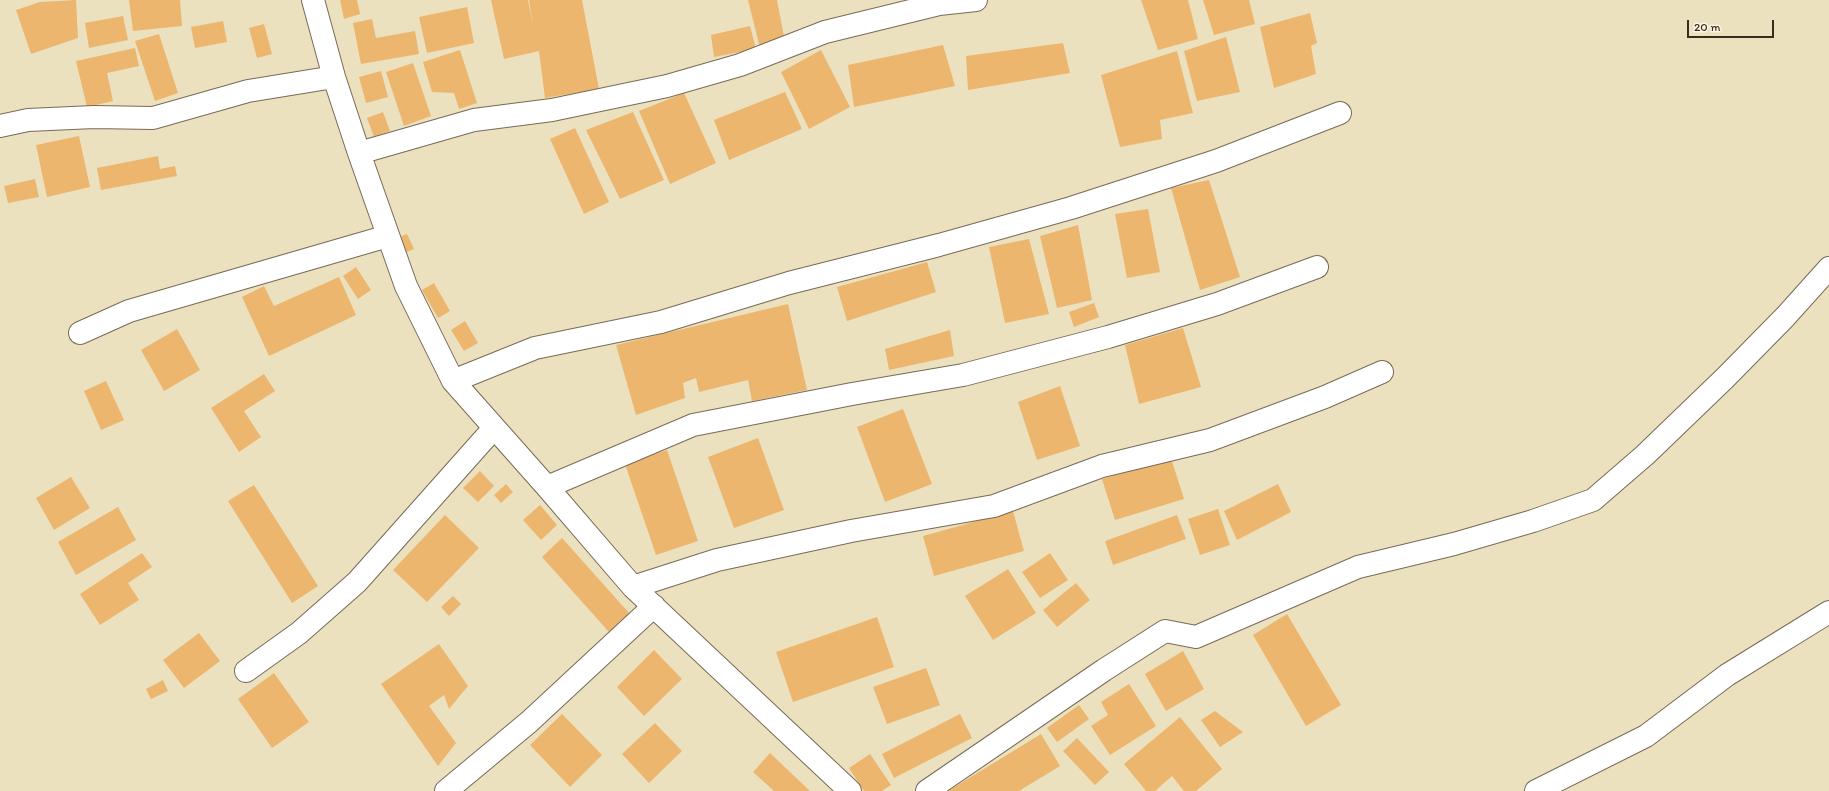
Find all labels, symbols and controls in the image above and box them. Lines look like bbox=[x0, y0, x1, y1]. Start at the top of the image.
scale bar bbox=[1689, 12, 1776, 38]
text: 20 m bbox=[1694, 20, 1721, 34]

